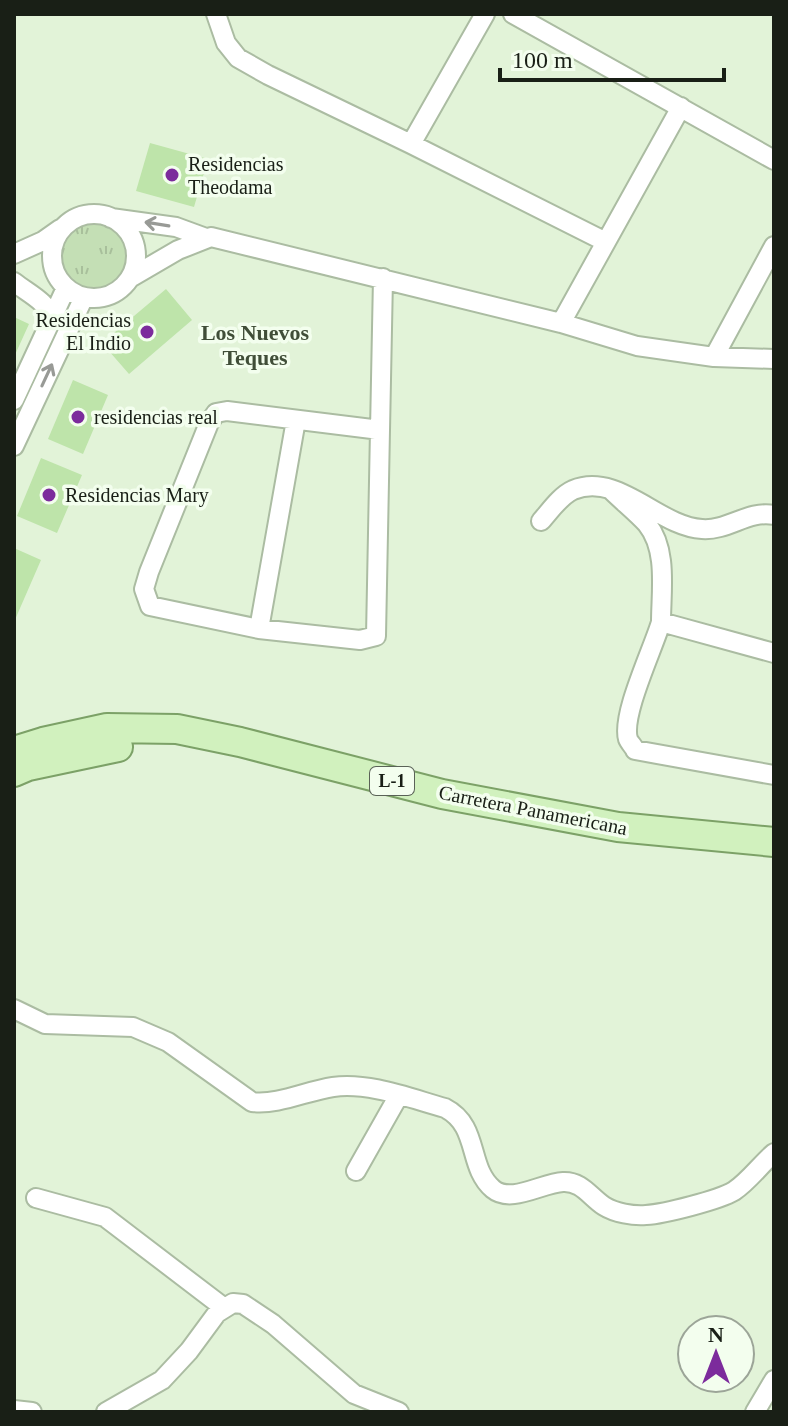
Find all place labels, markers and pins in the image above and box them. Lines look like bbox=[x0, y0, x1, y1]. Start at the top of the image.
place label: Residencias Theodama bbox=[188, 153, 284, 198]
marker: Residencias Theodama bbox=[163, 166, 181, 184]
place label: Residencias El Indio bbox=[35, 309, 131, 354]
marker: Residencias El Indio bbox=[138, 323, 156, 341]
place label: residencias real bbox=[94, 406, 218, 428]
marker: residencias real bbox=[69, 408, 87, 426]
place label: Residencias Mary bbox=[65, 484, 209, 507]
marker: Residencias Mary bbox=[40, 486, 58, 504]

